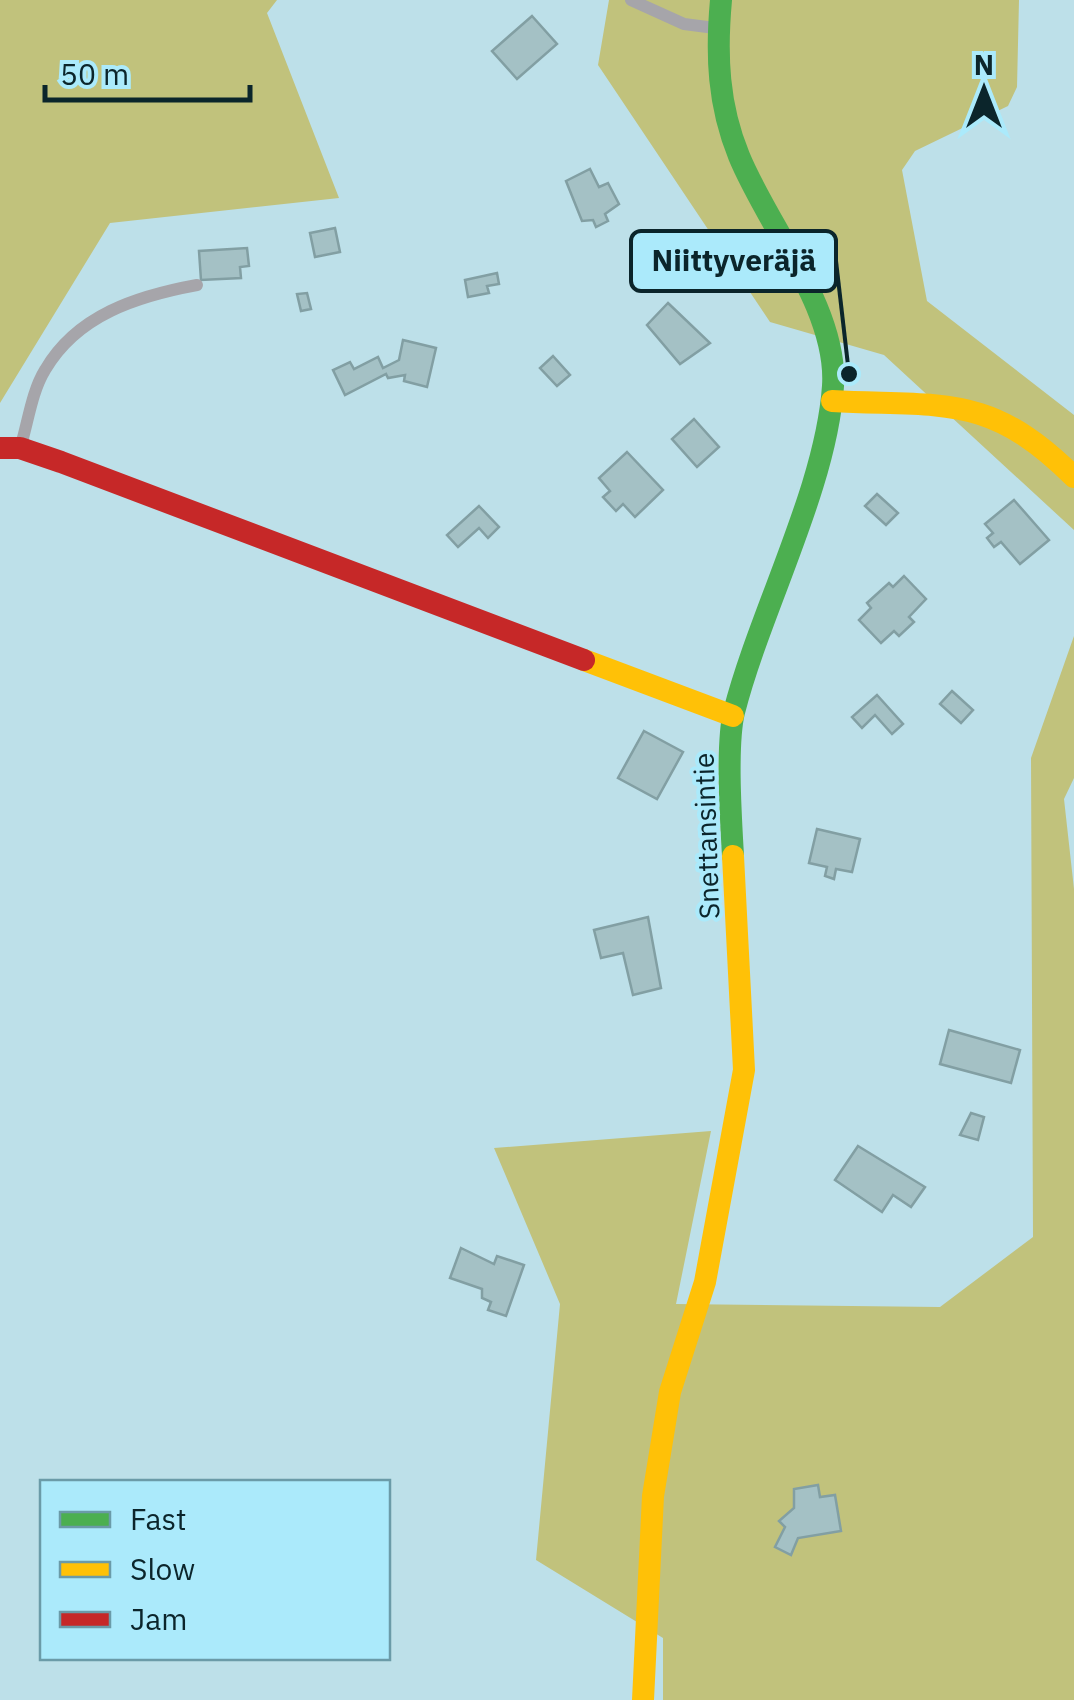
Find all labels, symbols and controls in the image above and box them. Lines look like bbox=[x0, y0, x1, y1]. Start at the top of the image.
scale bar bbox=[45, 40, 250, 102]
north arrow bbox=[934, 40, 1034, 140]
text: N bbox=[974, 46, 994, 83]
text: 50 m bbox=[60, 54, 129, 93]
callout: Niittyveräjä bbox=[631, 231, 836, 291]
text: Niittyveräjä bbox=[652, 240, 816, 279]
street label: Snettansintie bbox=[685, 752, 727, 920]
legend bbox=[40, 1480, 390, 1660]
text: Fast bbox=[130, 1499, 187, 1538]
text: Slow bbox=[130, 1549, 195, 1588]
text: Jam bbox=[130, 1599, 188, 1638]

